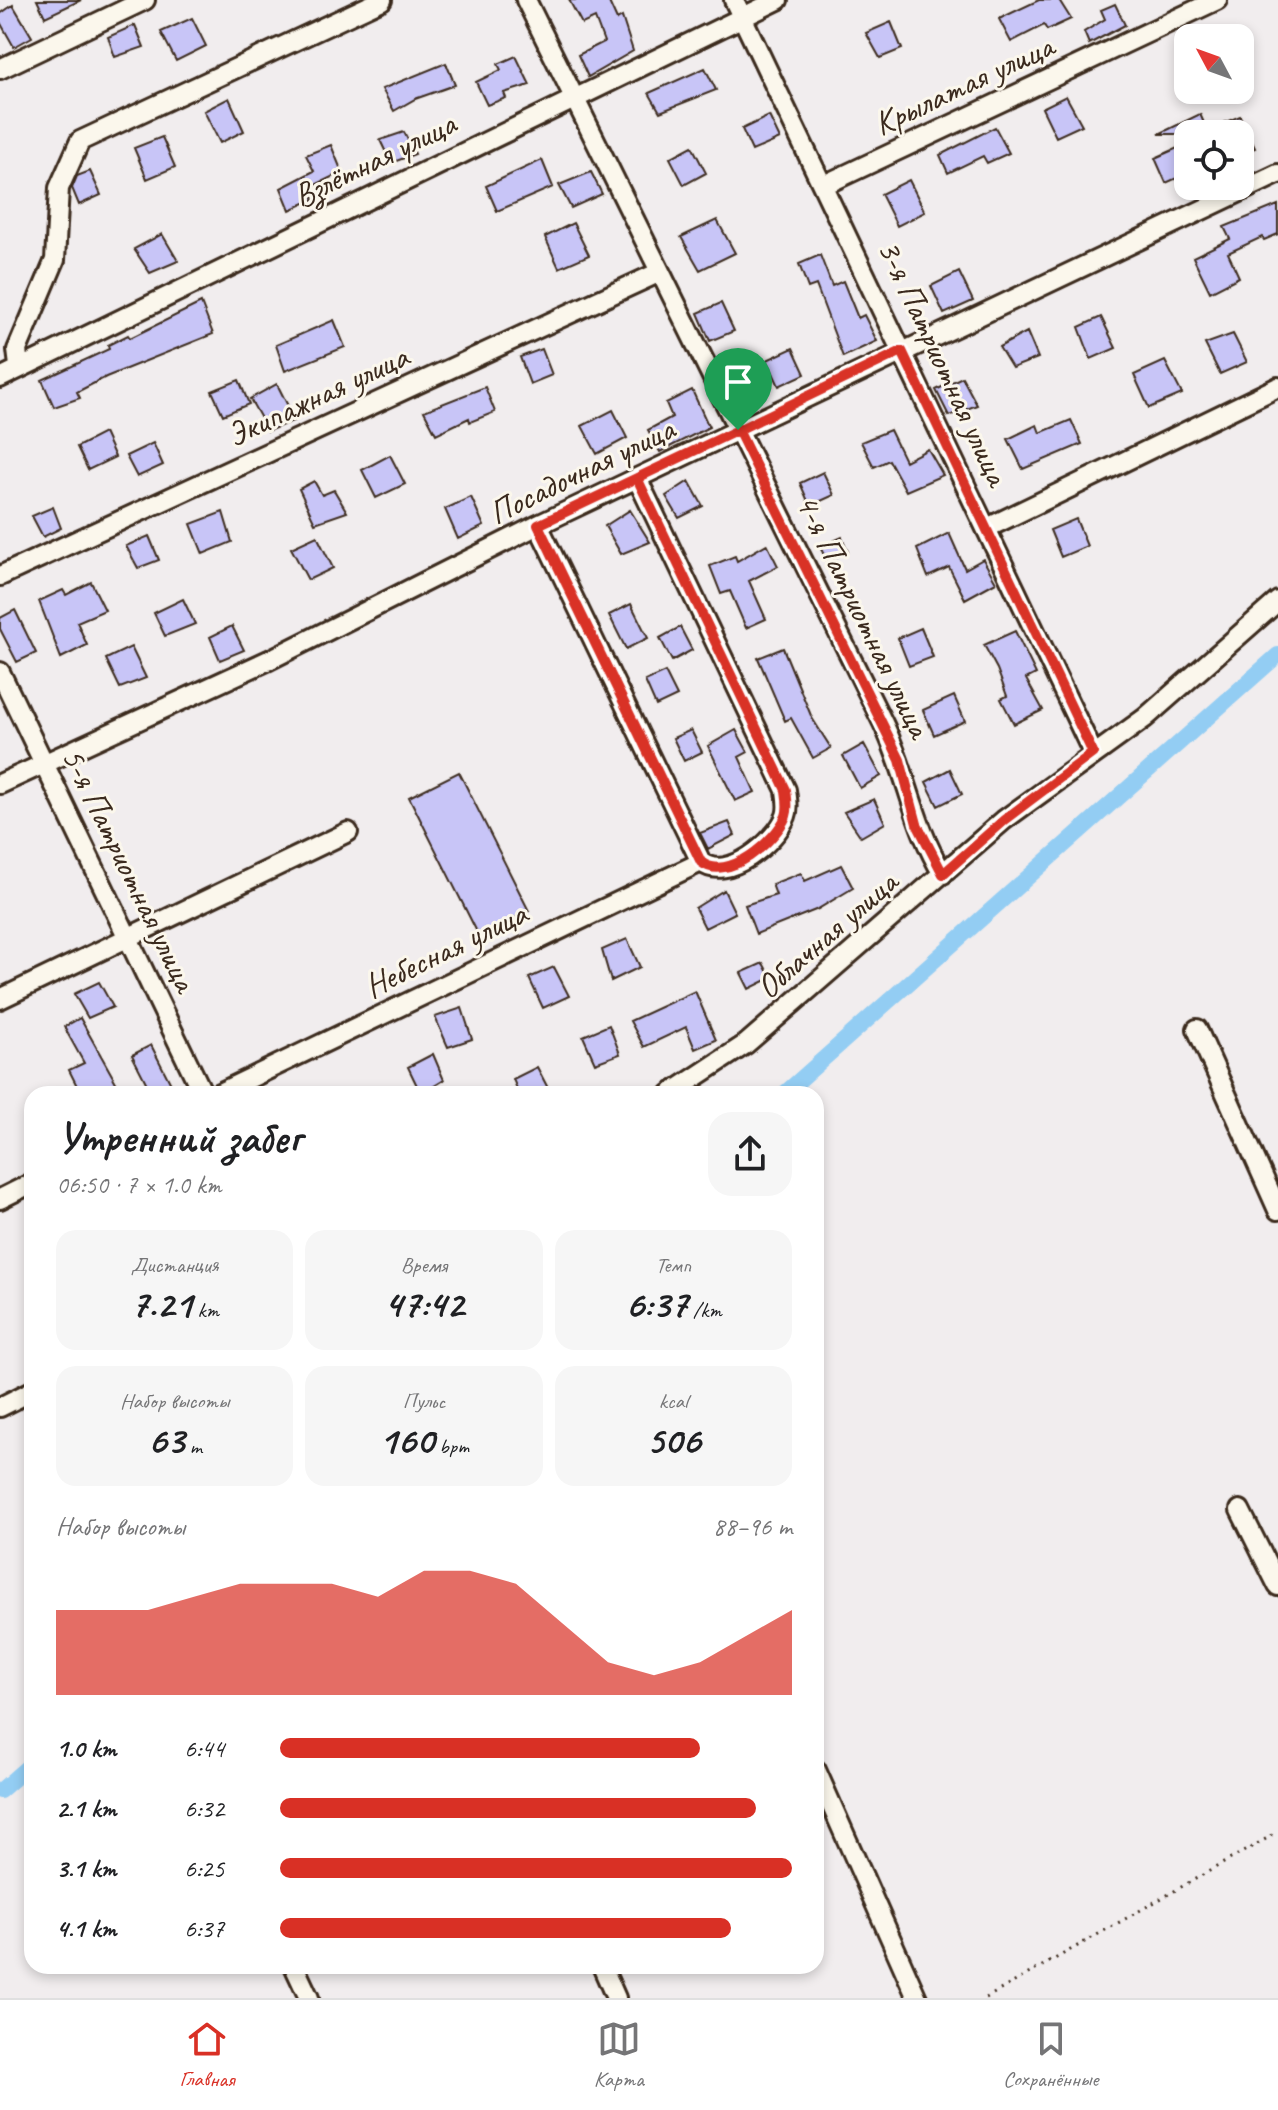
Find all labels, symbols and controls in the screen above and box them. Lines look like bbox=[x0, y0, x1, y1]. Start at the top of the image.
street label: Крылатая улица bbox=[867, 23, 1063, 145]
north arrow bbox=[1174, 24, 1254, 104]
map controls bbox=[1174, 24, 1254, 200]
street label: Взлётная улица bbox=[286, 101, 465, 217]
button: locate bbox=[1174, 120, 1254, 200]
street label: 3-я Патриотная улица bbox=[868, 233, 1021, 495]
street label: Экипажная улица bbox=[220, 334, 417, 456]
pin bbox=[704, 348, 772, 430]
icon: arrive bbox=[716, 360, 760, 404]
street label: Посадочная улица bbox=[481, 406, 683, 534]
street label: 4-я Патриотная улица bbox=[786, 486, 943, 747]
street label: 5-я Патриотная улица bbox=[52, 740, 209, 1001]
street label: Облачная улица bbox=[747, 859, 908, 1008]
street label: Небесная улица bbox=[357, 891, 536, 1007]
text: Утренний забег bbox=[56, 1110, 301, 1165]
button: share bbox=[708, 1112, 792, 1196]
text: 06:50 · 7 × 1.0 km bbox=[56, 1168, 222, 1201]
text: Дистанция bbox=[131, 1251, 219, 1279]
text: Время bbox=[401, 1251, 447, 1279]
text: Темп bbox=[656, 1251, 691, 1279]
text: 7.21 bbox=[130, 1279, 192, 1329]
text: 47:42 bbox=[384, 1279, 464, 1329]
text: 6:37 bbox=[625, 1279, 688, 1329]
text: km bbox=[192, 1296, 219, 1324]
text: /km bbox=[688, 1296, 722, 1324]
text: Набор высоты bbox=[120, 1387, 229, 1415]
text: Пульс bbox=[403, 1387, 445, 1415]
text: kcal bbox=[659, 1387, 688, 1415]
text: 63 bbox=[147, 1415, 184, 1465]
text: 160 bbox=[379, 1415, 434, 1465]
text: 506 bbox=[646, 1415, 700, 1465]
text: m bbox=[184, 1432, 202, 1460]
text: bpm bbox=[434, 1432, 469, 1460]
text: Набор высоты bbox=[56, 1510, 185, 1543]
text: 88–96 m bbox=[713, 1510, 792, 1543]
text: 1.0 km bbox=[56, 1732, 116, 1765]
text: 6:44 bbox=[184, 1732, 224, 1765]
text: 2.1 km bbox=[56, 1792, 116, 1825]
text: 6:32 bbox=[184, 1792, 224, 1825]
text: 3.1 km bbox=[56, 1852, 116, 1885]
text: 6:25 bbox=[184, 1852, 224, 1885]
text: 4.1 km bbox=[56, 1912, 116, 1945]
text: 6:37 bbox=[184, 1912, 224, 1945]
tab: Главная bbox=[180, 2017, 235, 2093]
tab: Карта bbox=[594, 2017, 644, 2093]
tab: Сохранённые bbox=[1003, 2017, 1098, 2093]

